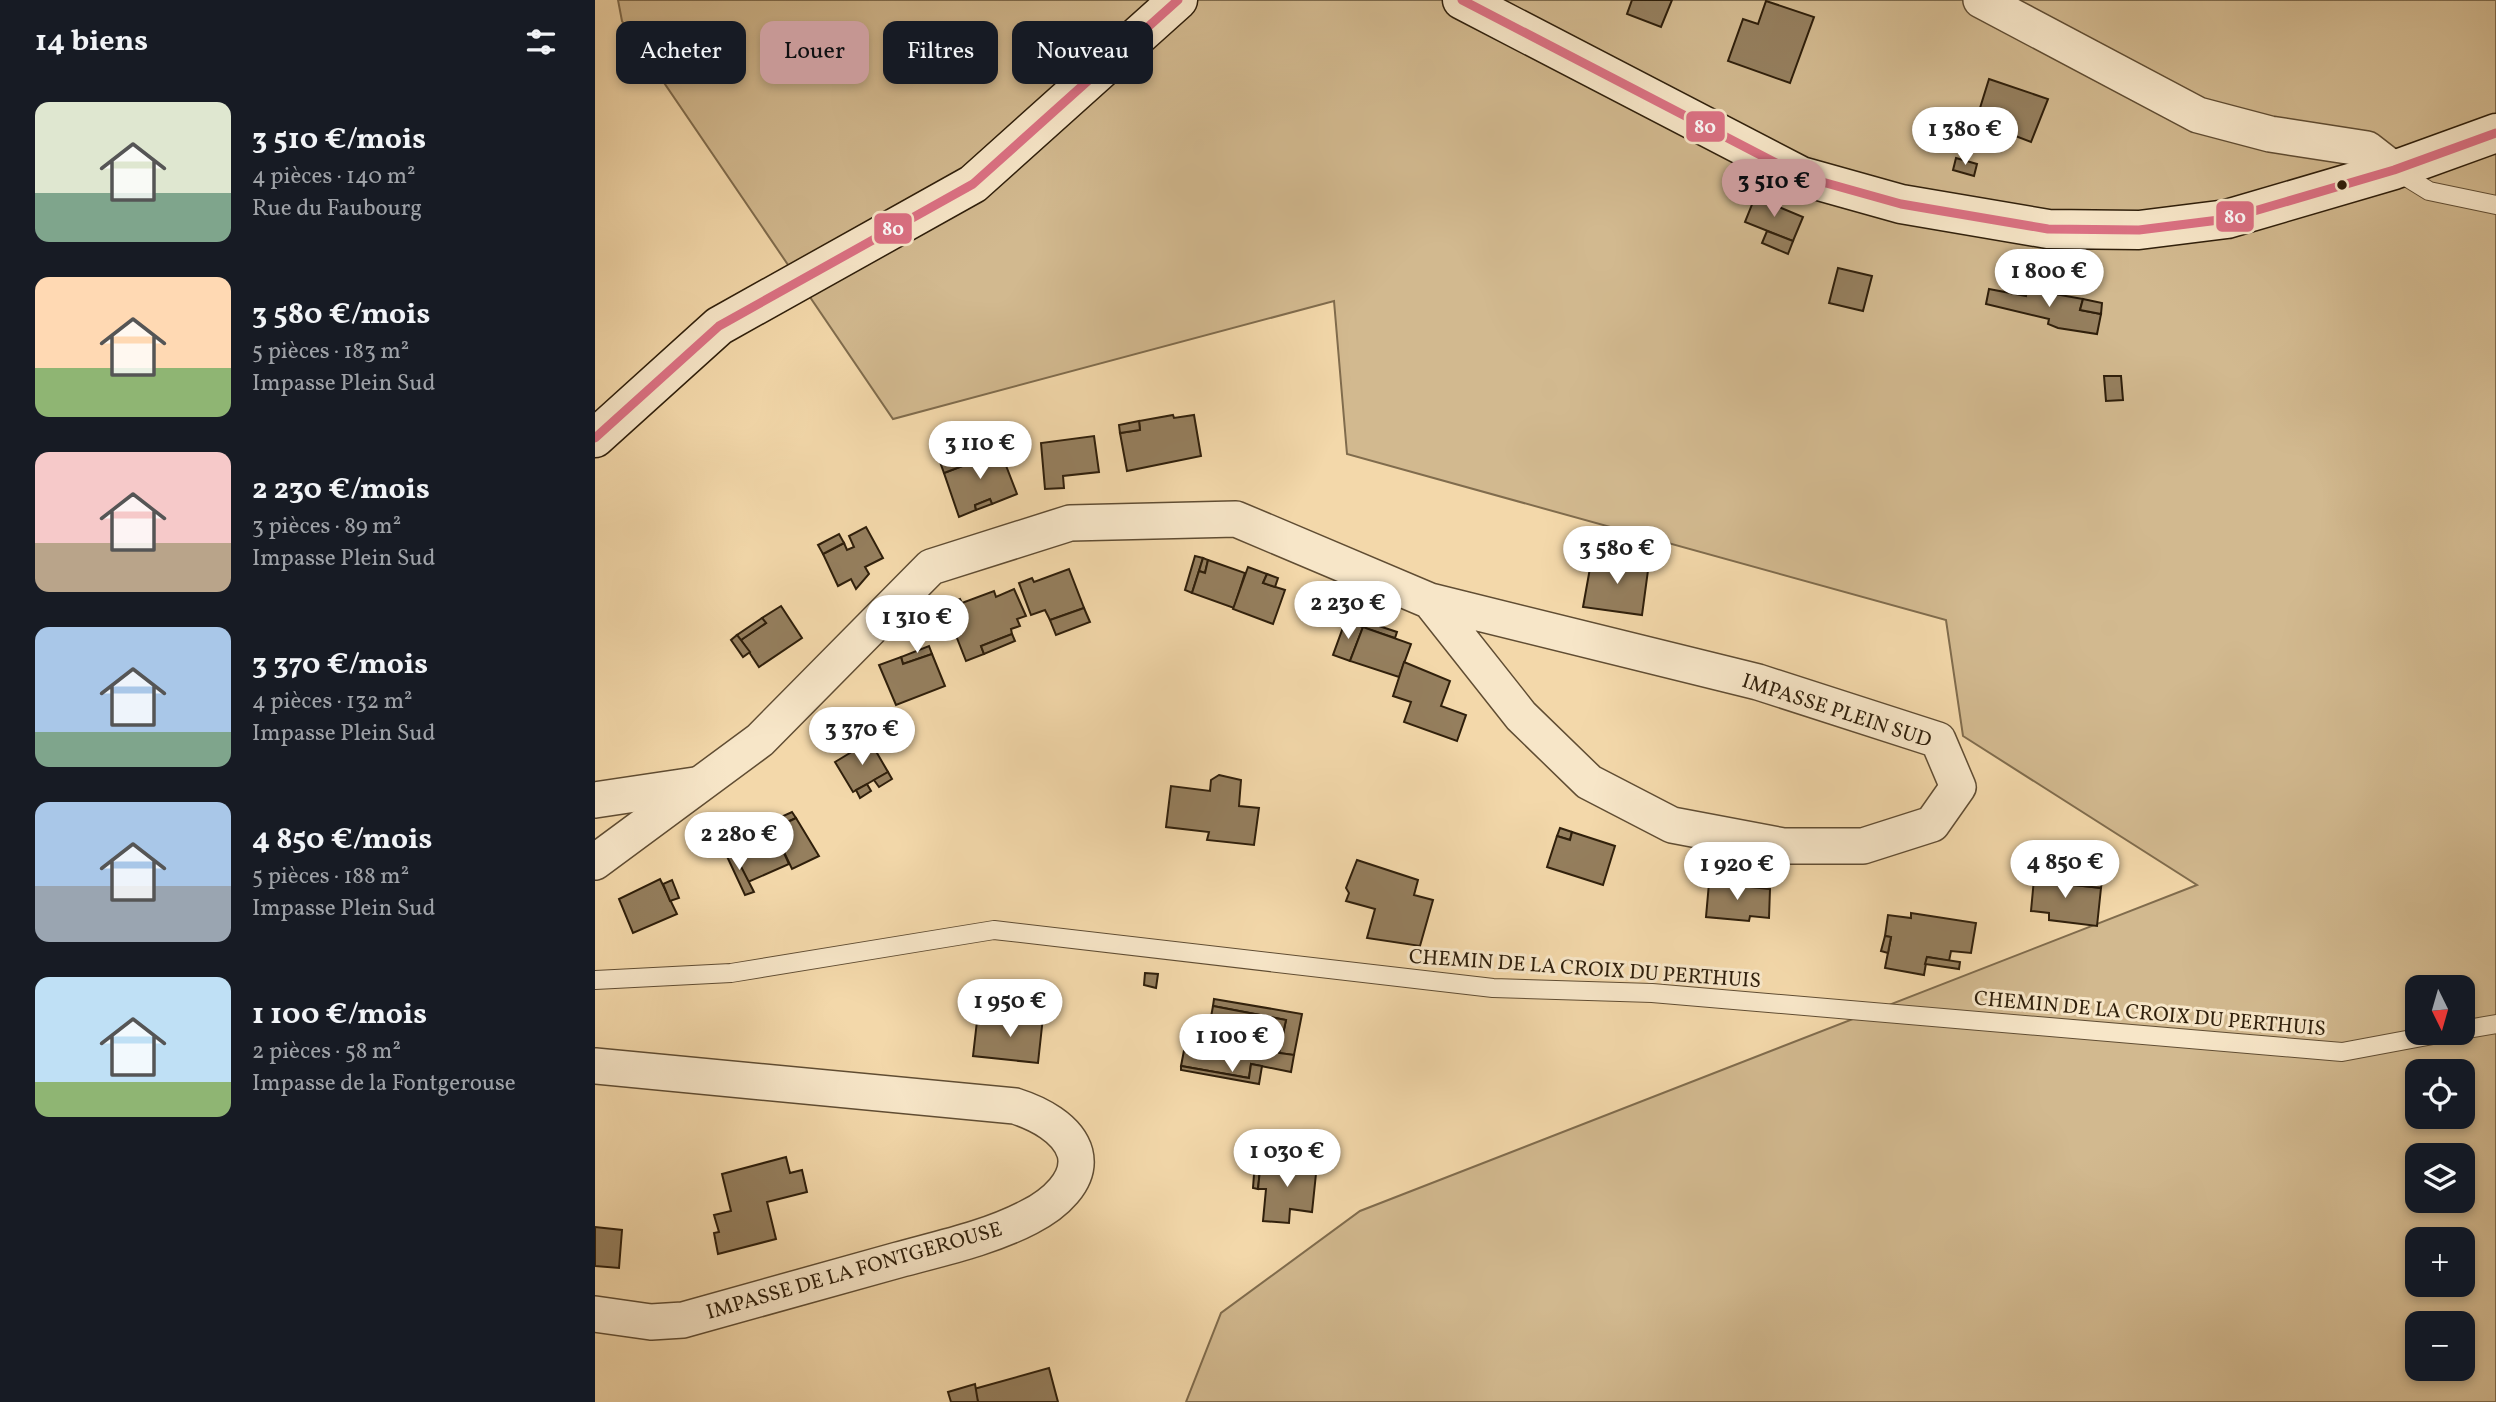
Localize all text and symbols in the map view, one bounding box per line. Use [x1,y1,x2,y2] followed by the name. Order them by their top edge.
[35,21,148,63] text: 14 biens
[616,21,746,84] chip: Acheter
[760,21,869,84] chip: Louer
[883,21,998,84] chip: Filtres
[1012,21,1153,84] chip: Nouveau
[522,23,560,61] icon: filters
[1900,108,2030,167] pin: 1 380 €
[1685,110,1726,143] line badge: 80
[1928,114,2002,146] text: 1 380 €
[1694,115,1716,141] text: 80
[252,119,426,161] text: 3 510 €/mois
[91,130,175,214] icon: home
[1709,160,1839,219] pin: 3 510 €
[252,161,416,193] text: 4 pièces · 140 m²
[1738,166,1810,198] text: 3 510 €
[2335,178,2349,192] unlabelled marker
[252,193,422,225] text: Rue du Faubourg
[2215,200,2255,233] line badge: 80
[2224,205,2246,231] text: 80
[873,212,913,245] line badge: 80
[882,217,904,243] text: 80
[1984,250,2114,309] pin: 1 800 €
[2011,256,2087,288] text: 1 800 €
[252,294,430,336] text: 3 580 €/mois
[91,305,175,389] icon: home
[252,336,409,368] text: 5 pièces · 183 m²
[252,368,435,400] text: Impasse Plein Sud
[915,421,1045,481] pin: 3 110 €
[945,428,1015,460] text: 3 110 €
[252,469,430,511] text: 2 230 €/mois
[91,480,175,564] icon: home
[252,511,401,543] text: 3 pièces · 89 m²
[1552,526,1682,586] pin: 3 580 €
[1579,533,1655,565] text: 3 580 €
[252,543,435,575] text: Impasse Plein Sud
[1283,582,1413,641] pin: 2 230 €
[1310,588,1386,620] text: 2 230 €
[852,596,982,655] pin: 1 310 €
[882,602,952,634] text: 1 310 €
[252,644,428,686] text: 3 370 €/mois
[91,655,175,739] icon: home
[1738,667,1935,756] street label: IMPASSE PLEIN SUD
[252,686,413,718] text: 4 pièces · 132 m²
[797,708,927,767] pin: 3 370 €
[825,714,899,746] text: 3 370 €
[252,718,435,750] text: Impasse Plein Sud
[674,812,804,872] pin: 2 280 €
[252,819,432,861] text: 4 850 €/mois
[701,819,777,851] text: 2 280 €
[91,830,175,914] icon: home
[2000,841,2130,900] pin: 4 850 €
[1672,842,1802,902] pin: 1 920 €
[2026,847,2104,879] text: 4 850 €
[1700,849,1774,881] text: 1 920 €
[252,861,409,893] text: 5 pièces · 188 m²
[252,893,435,925] text: Impasse Plein Sud
[1408,943,1762,996] street label: CHEMIN DE LA CROIX DU PERTHUIS
[2405,975,2475,1045] north arrow
[2405,975,2475,1381] map controls
[945,979,1075,1039] pin: 1 950 €
[1973,985,2327,1044] street label: CHEMIN DE LA CROIX DU PERTHUIS
[974,986,1047,1018] text: 1 950 €
[252,994,427,1036] text: 1 100 €/mois
[91,1005,175,1089] icon: home
[1167,1014,1297,1074] pin: 1 100 €
[1195,1021,1269,1053] text: 1 100 €
[252,1036,401,1068] text: 2 pièces · 58 m²
[2405,1059,2475,1129] button: locate
[252,1068,516,1100] text: Impasse de la Fontgerouse
[1222,1130,1352,1189] pin: 1 030 €
[1250,1136,1324,1168] text: 1 030 €
[2405,1143,2475,1213] button: layers
[703,1215,1006,1328] street label: IMPASSE DE LA FONTGEROUSE
[2405,1227,2475,1297] button: +
[2405,1311,2475,1381] button: −

